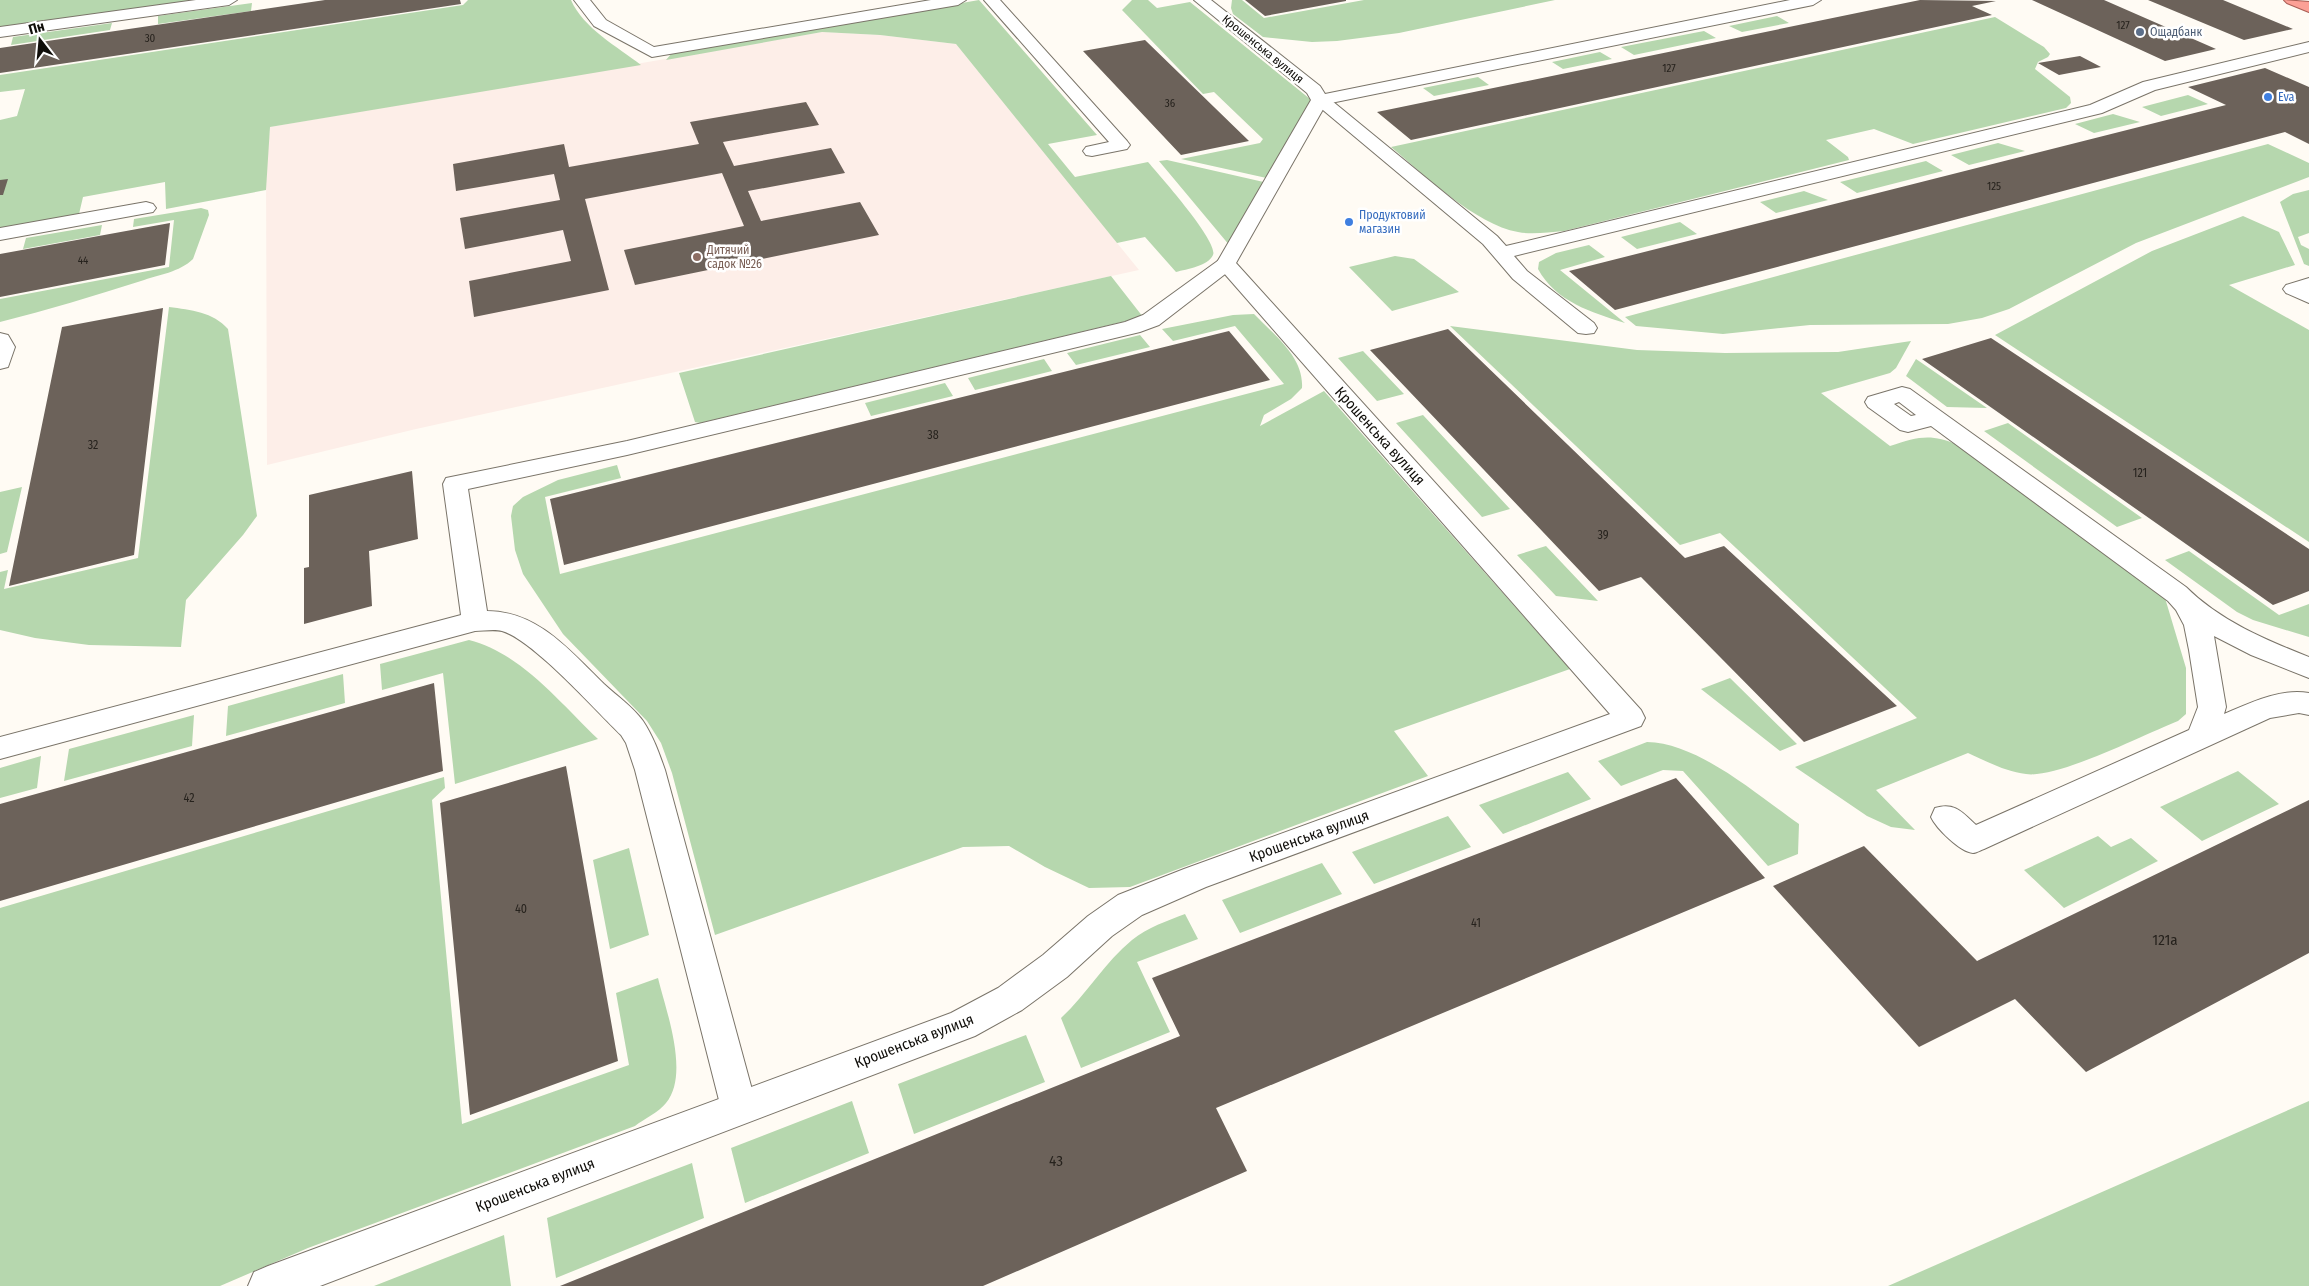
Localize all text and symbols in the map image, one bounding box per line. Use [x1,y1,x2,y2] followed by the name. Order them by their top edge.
[1219,12,1307,86] street label: Крошенська вулиця
[15,15,65,65] north arrow
[27,18,47,38] text: Пн
[2116,19,2130,32] house number: 127
[2150,25,2203,39] place label: Ощадбанк
[2134,26,2146,38] marker: Ощадбанк
[145,32,156,45] house number: 30
[1662,62,1676,75] house number: 127
[2278,90,2295,104] place label: Eva
[2262,91,2274,103] marker: Eva
[1165,97,1176,110] house number: 36
[1987,180,2001,193] house number: 125
[1359,208,1426,236] place label: Продуктовий магазин
[1343,216,1355,228] marker: Продуктовий магазин
[706,243,762,271] place label: Дитячий садок №26
[691,251,703,263] marker: Дитячий садок №26
[78,254,89,267] house number: 44
[1331,383,1429,489] street label: Крошенська вулиця
[927,428,939,442] house number: 38
[88,438,98,452] house number: 32
[2133,466,2147,480] house number: 121
[1597,528,1609,542] house number: 39
[184,791,194,805] house number: 42
[1247,806,1371,866] street label: Крошенська вулиця
[515,902,527,916] house number: 40
[1471,916,1481,930] house number: 41
[2152,931,2178,949] house number: 121а
[852,1010,976,1072] street label: Крошенська вулиця
[1049,1152,1063,1170] house number: 43
[473,1154,597,1216] street label: Крошенська вулиця

